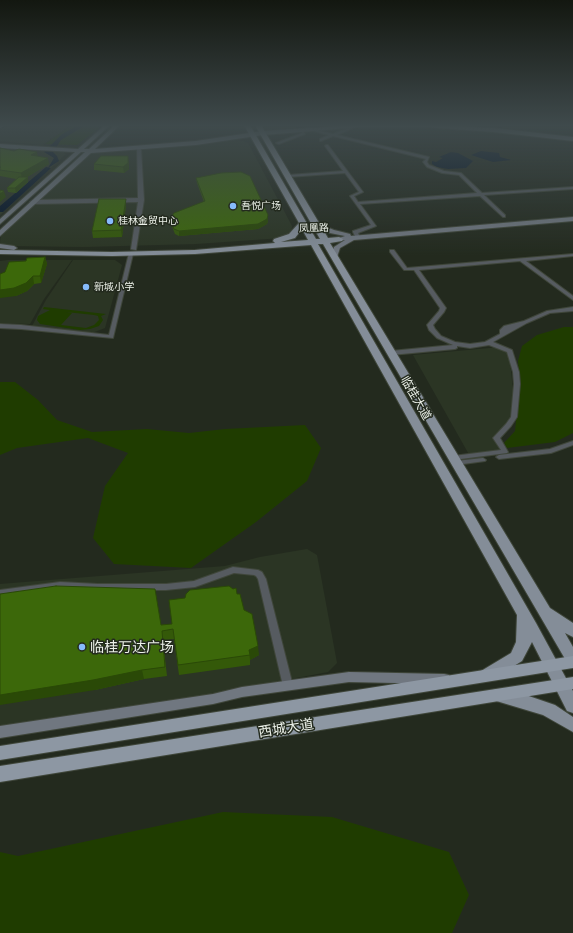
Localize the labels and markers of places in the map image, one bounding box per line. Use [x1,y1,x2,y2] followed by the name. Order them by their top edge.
[241,200,281,212] place label: 吾悦广场
[228,201,238,211] marker: 吾悦广场
[118,215,178,227] place label: 桂林金贸中心
[105,216,115,226] marker: 桂林金贸中心
[94,281,134,293] place label: 新城小学
[81,282,91,292] marker: 新城小学
[90,639,174,655] place label: 临桂万达广场
[77,642,87,652] marker: 临桂万达广场

